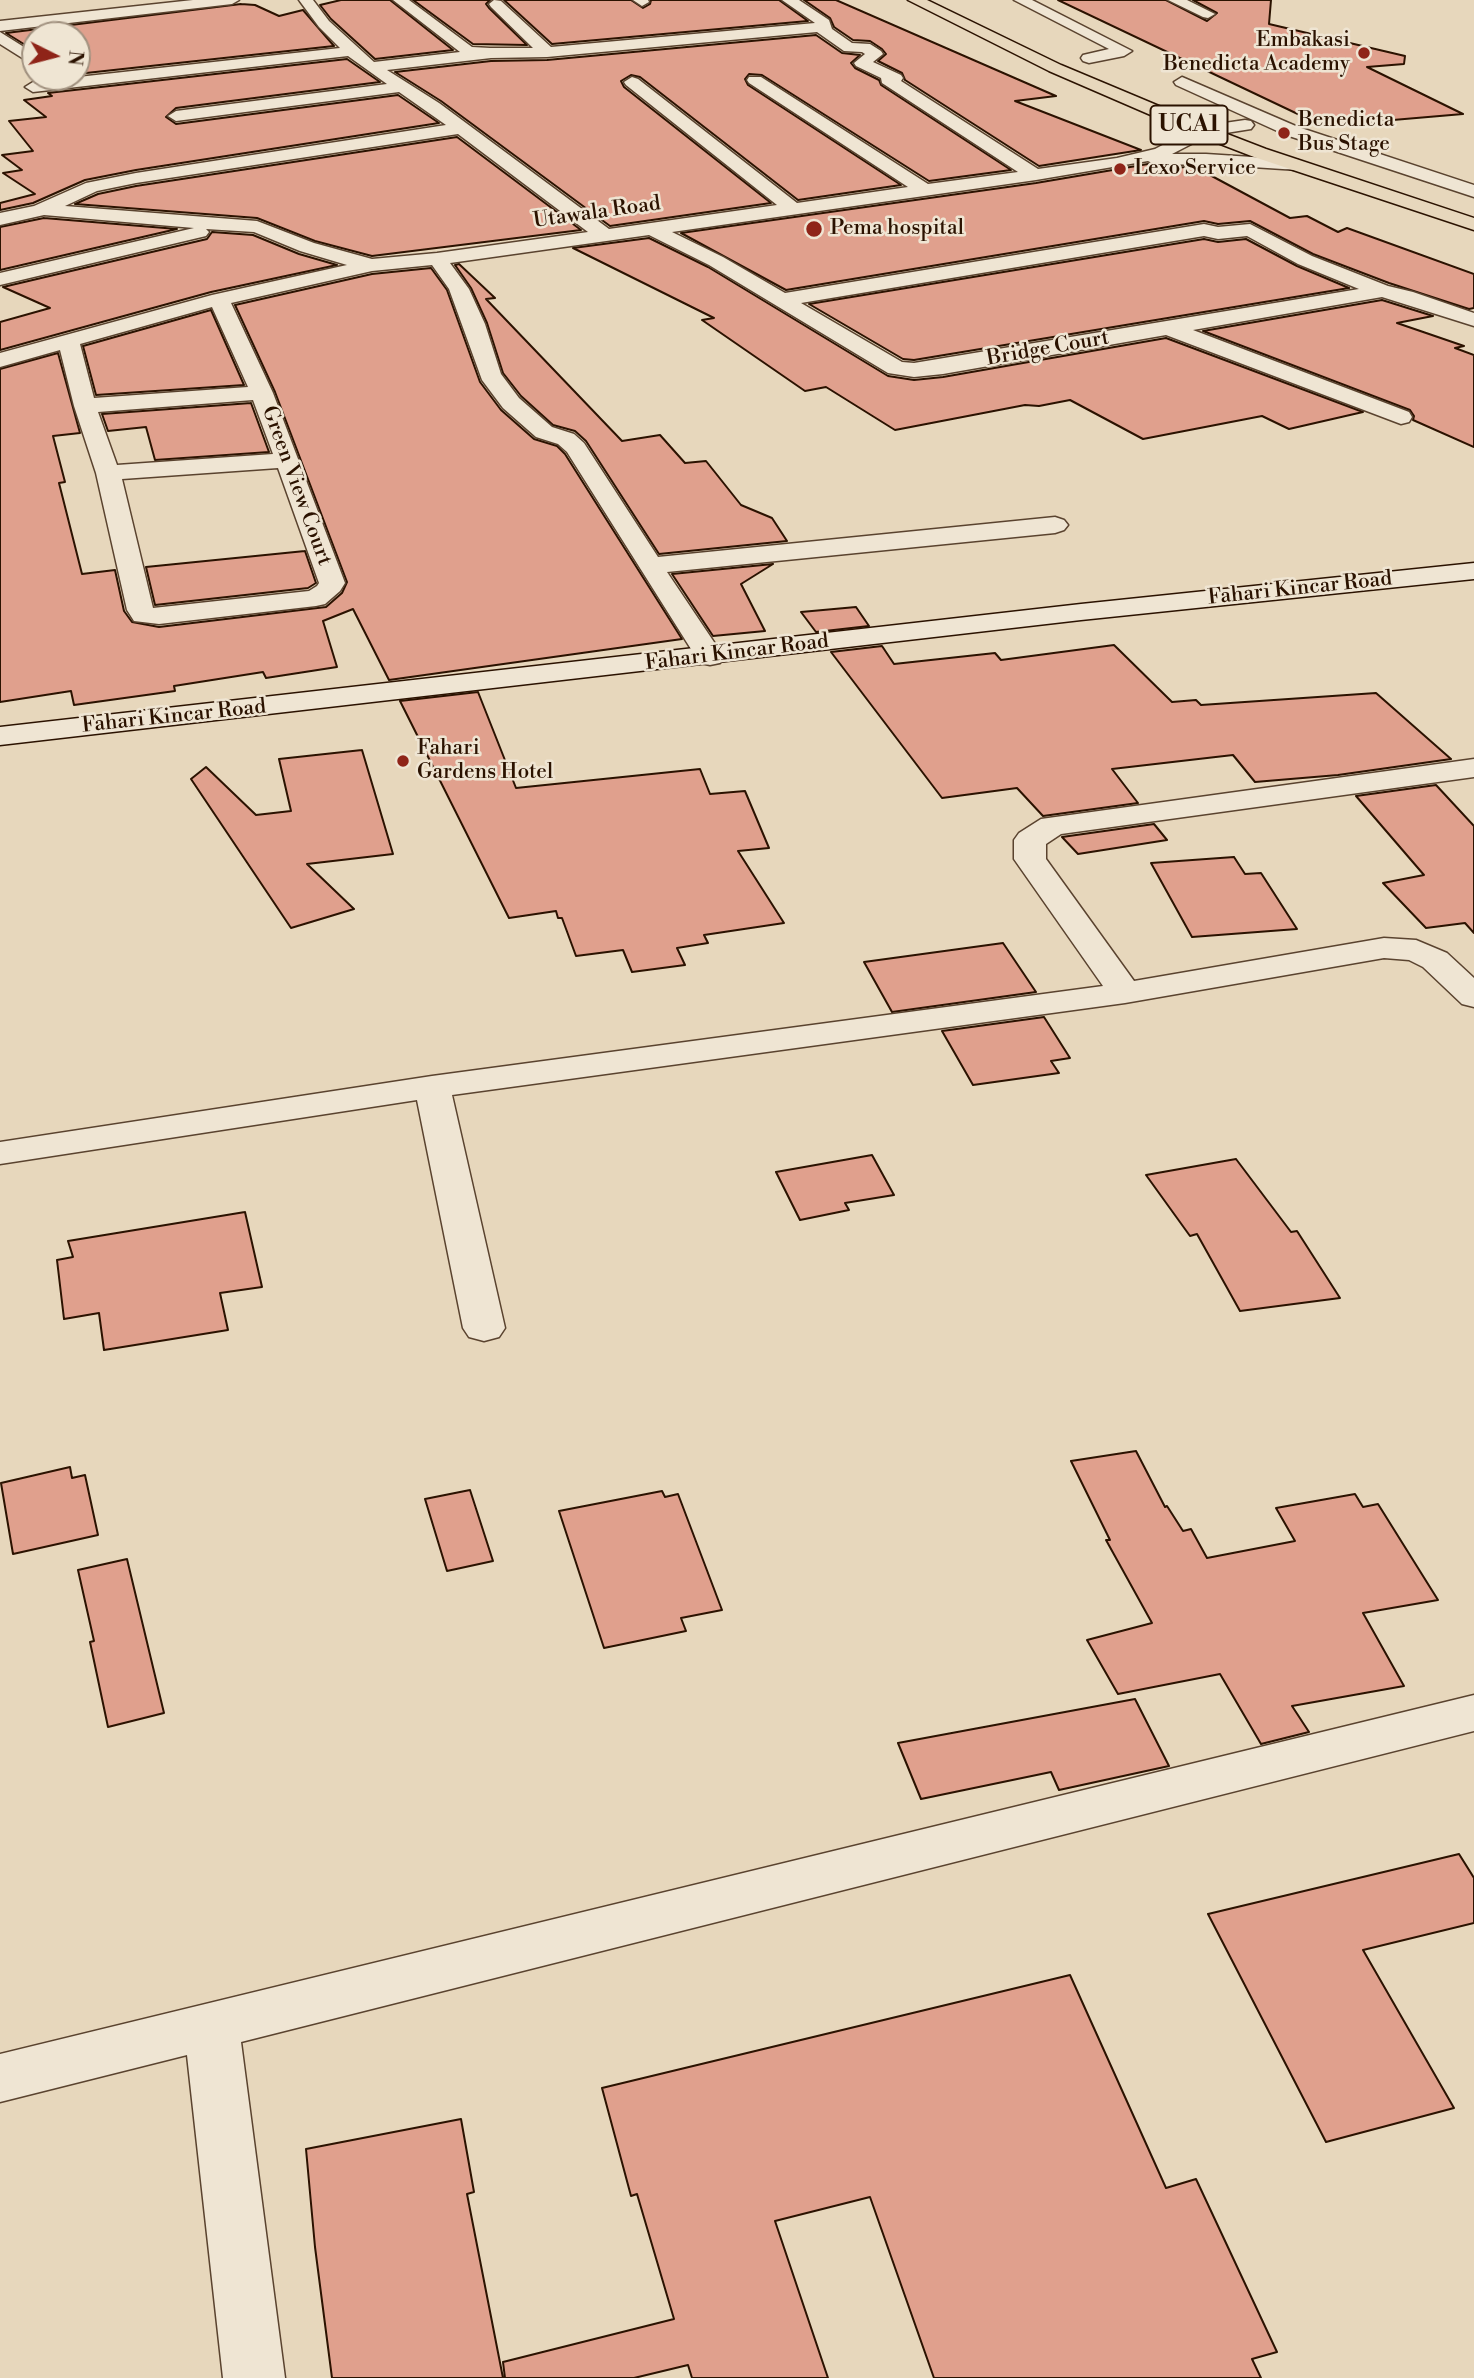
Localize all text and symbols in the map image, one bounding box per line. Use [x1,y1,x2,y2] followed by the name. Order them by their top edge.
[21,21,91,91] north arrow
[1163,28,1350,78] place label: Embakasi Benedicta Academy
[1356,45,1372,61] marker: Embakasi Benedicta Academy
[62,49,88,67] text: N
[1150,106,1228,144] road number: UCA1
[1298,108,1394,158] place label: Benedicta Bus Stage
[1276,125,1292,141] marker: Benedicta Bus Stage
[1134,156,1256,182] place label: Lexo Service
[1112,161,1128,177] marker: Lexo Service
[532,192,662,234] street label: Utawala Road
[830,216,964,242] place label: Pema hospital
[804,219,824,239] marker: Pema hospital
[985,326,1111,372] street label: Bridge Court
[255,403,337,569] street label: Green View Court
[1207,567,1393,611] street label: Fahari Kincar Road
[644,629,830,677] street label: Fahari Kincar Road
[81,695,267,739] street label: Fahari Kincar Road
[417,736,553,786] place label: Fahari Gardens Hotel
[395,753,411,769] marker: Fahari Gardens Hotel

